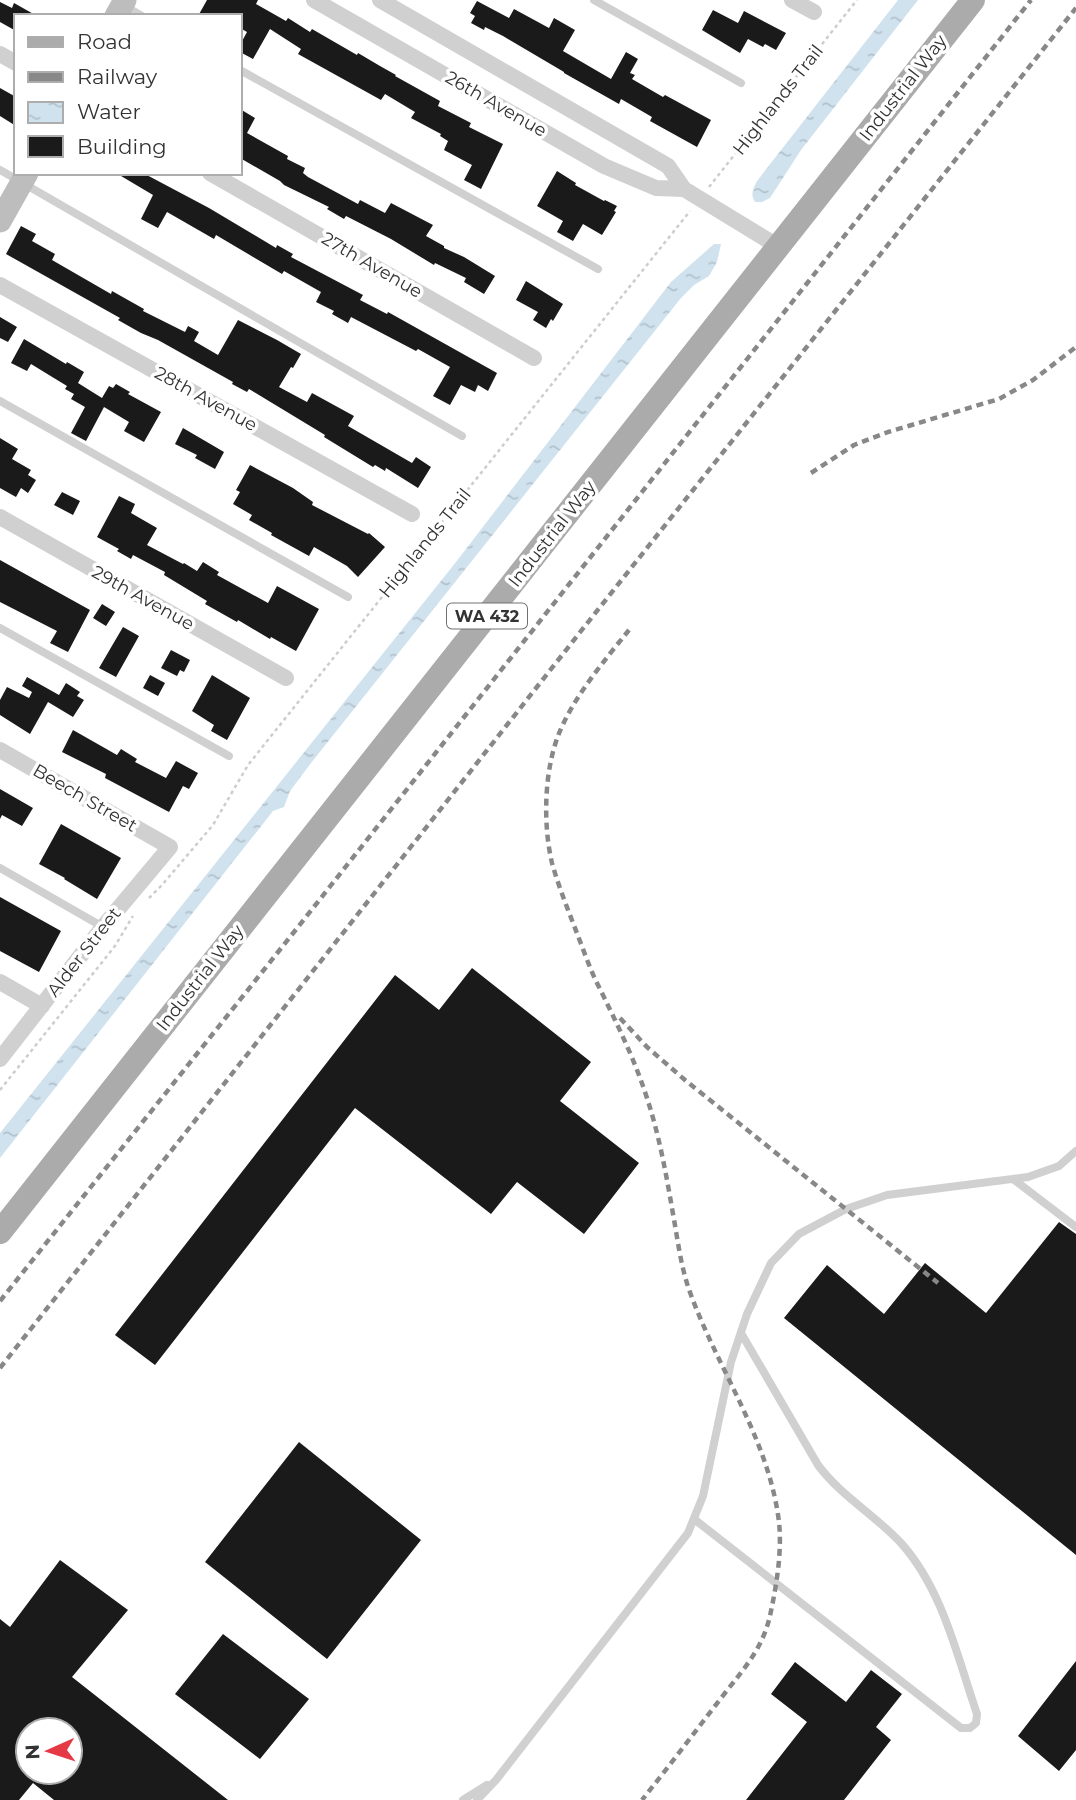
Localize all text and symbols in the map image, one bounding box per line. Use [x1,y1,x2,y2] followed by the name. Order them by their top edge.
[14,14,242,175] legend
[77,29,132,54] text: Road
[855,30,952,146] street label: Industrial Way
[728,40,828,160] street label: Highlands Trail
[77,64,158,89] text: Railway
[441,66,551,142] street label: 26th Avenue
[77,99,141,124] text: Water
[77,134,167,159] text: Building
[318,227,426,303] street label: 27th Avenue
[151,362,261,436] street label: 28th Avenue
[504,476,601,592] street label: Industrial Way
[374,484,476,602] street label: Highlands Trail
[88,561,198,635] street label: 29th Avenue
[447,604,527,628] road number: WA 432
[29,759,141,837] street label: Beech Street
[42,903,126,1001] street label: Alder Street
[152,920,249,1036] street label: Industrial Way
[14,1716,84,1786] north arrow
[21,1744,44,1760] text: N

